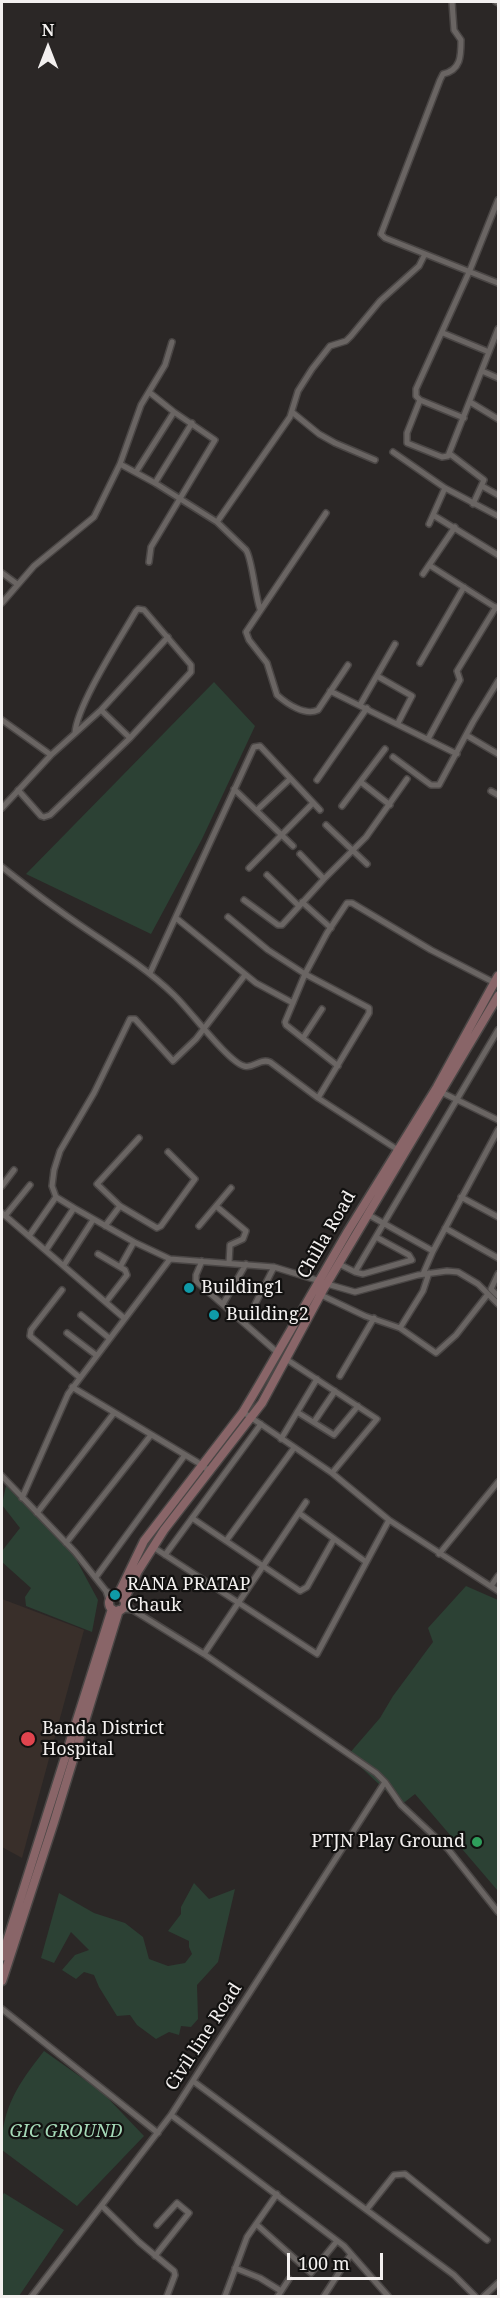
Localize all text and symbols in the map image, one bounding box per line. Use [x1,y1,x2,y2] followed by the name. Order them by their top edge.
[18,18,78,78] north arrow
[42,19,54,41] text: N
[293,1187,361,1283] street label: Chilla Road
[201,1277,284,1299] place label: Building1
[182,1281,196,1295] marker: Building1
[226,1304,309,1326] place label: Building2
[207,1308,221,1322] marker: Building2
[127,1574,250,1616] place label: RANA PRATAP Chauk
[108,1588,122,1602] marker: RANA PRATAP Chauk
[42,1718,164,1760] place label: Banda District Hospital
[19,1730,37,1748] marker: Banda District Hospital
[311,1831,465,1853] place label: PTJN Play Ground
[470,1835,484,1849] marker: PTJN Play Ground
[161,1979,247,2095] street label: Civil line Road
[9,2121,123,2143] park label: GIC GROUND
[290,2241,386,2279] scale bar
[298,2251,350,2275] text: 100 m

